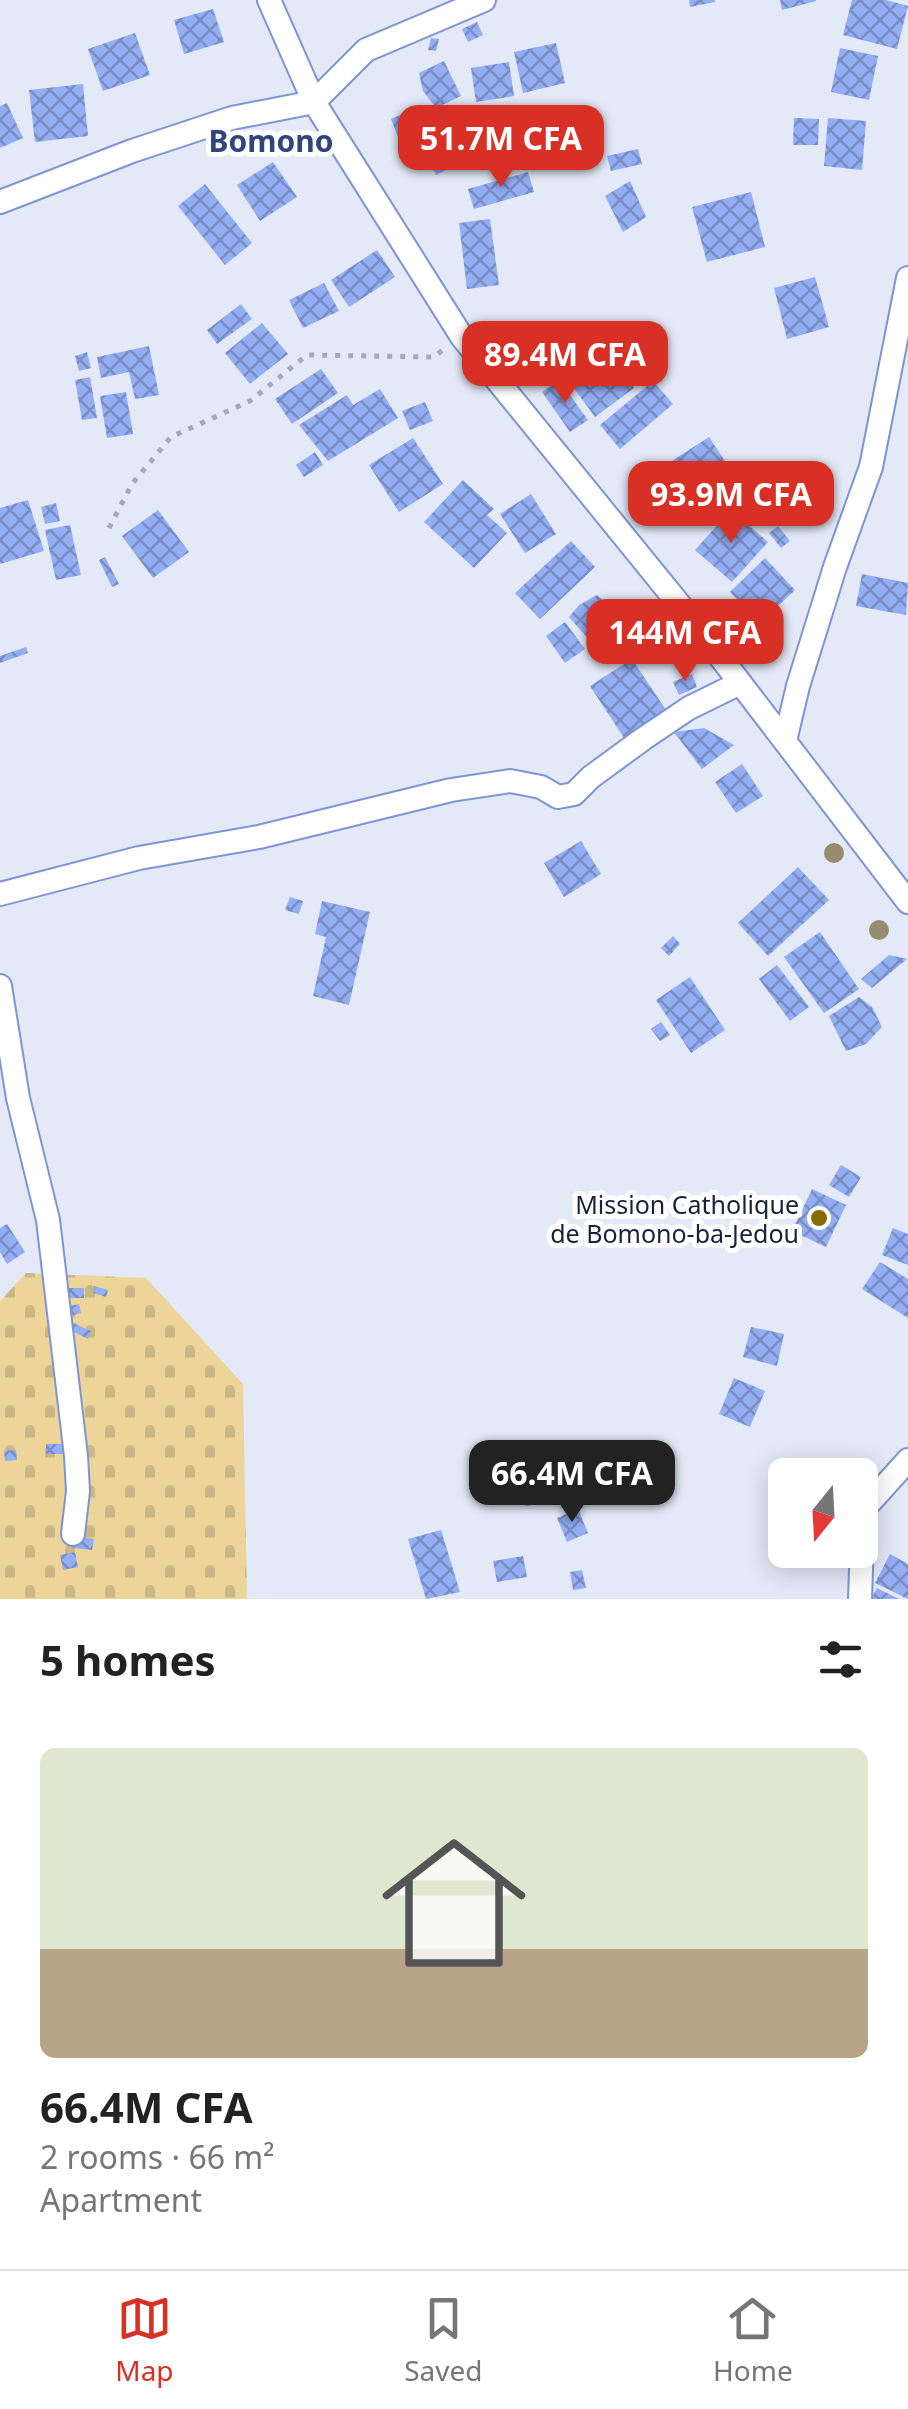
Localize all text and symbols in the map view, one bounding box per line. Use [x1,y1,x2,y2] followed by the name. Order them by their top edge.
[387,105,615,190] pin: 51.7M CFA
[420,116,582,159] text: 51.7M CFA
[209,120,333,161] district label: Bomono
[451,321,679,406] pin: 89.4M CFA
[484,332,646,375] text: 89.4M CFA
[617,461,845,546] pin: 93.9M CFA
[650,472,812,515] text: 93.9M CFA
[582,599,788,684] pin: 144M CFA
[608,610,762,653] text: 144M CFA
[550,1187,799,1250] place label: Mission Catholique de Bomono-ba-Jedou
[808,1207,830,1229] marker: Mission Catholique de Bomono-ba-Jedou
[458,1440,686,1525] pin: 66.4M CFA
[491,1451,653,1494] text: 66.4M CFA
[768,1458,878,1568] north arrow
[768,1458,878,1568] map controls
[40,1631,216,1688] text: 5 homes
[813,1632,868,1687] icon: filters
[364,1813,544,1993] icon: home
[40,2078,253,2135] text: 66.4M CFA
[40,2135,274,2178] text: 2 rooms · 66 m²
[40,2178,202,2221] text: Apartment
[115,2291,174,2389] tab: Map
[404,2291,482,2389] tab: Saved
[713,2291,793,2389] tab: Home

